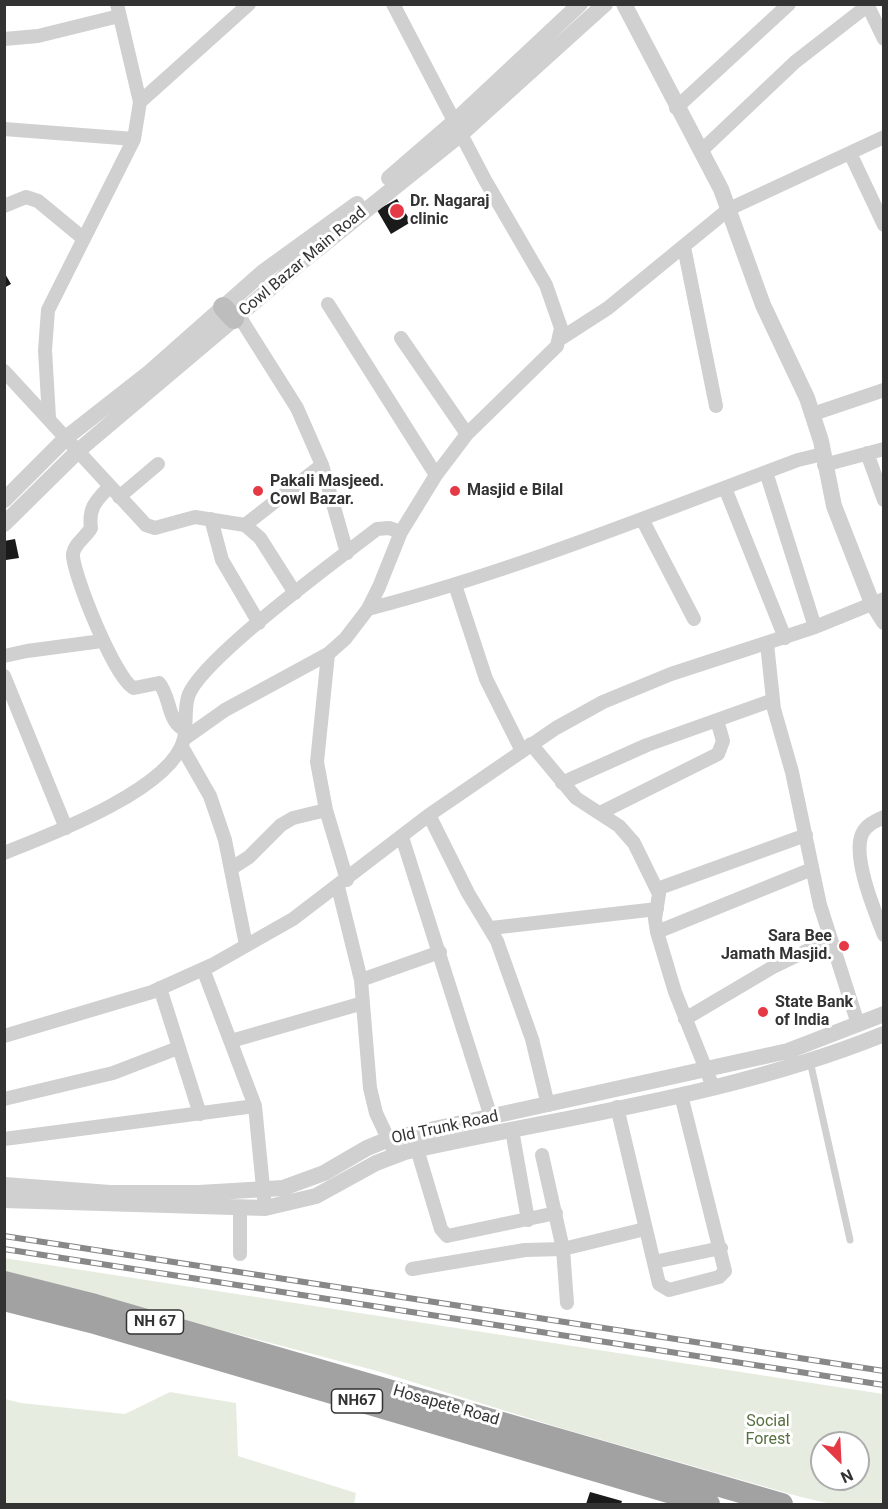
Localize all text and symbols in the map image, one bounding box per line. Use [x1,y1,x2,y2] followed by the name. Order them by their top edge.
[410,192,490,230] place label: Dr. Nagaraj clinic
[388,202,406,220] marker: Dr. Nagaraj clinic
[235,203,371,321] street label: Cowl Bazar Main Road
[270,472,384,510] place label: Pakali Masjeed. Cowl Bazar.
[467,481,563,501] place label: Masjid e Bilal
[251,484,265,498] marker: Pakali Masjeed. Cowl Bazar.
[448,484,462,498] marker: Masjid e Bilal
[721,927,832,965] place label: Sara Bee Jamath Masjid.
[837,939,851,953] marker: Sara Bee Jamath Masjid.
[775,993,853,1031] place label: State Bank of India
[756,1005,770,1019] marker: State Bank of India
[390,1107,500,1149] street label: Old Trunk Road
[126,1310,184,1334] road number: NH 67
[391,1382,501,1430] street label: Hosapete Road
[332,1389,382,1413] road number: NH67
[745,1412,791,1450] park label: Social Forest
[810,1431,870,1491] north arrow
[838,1465,856,1487] text: N

